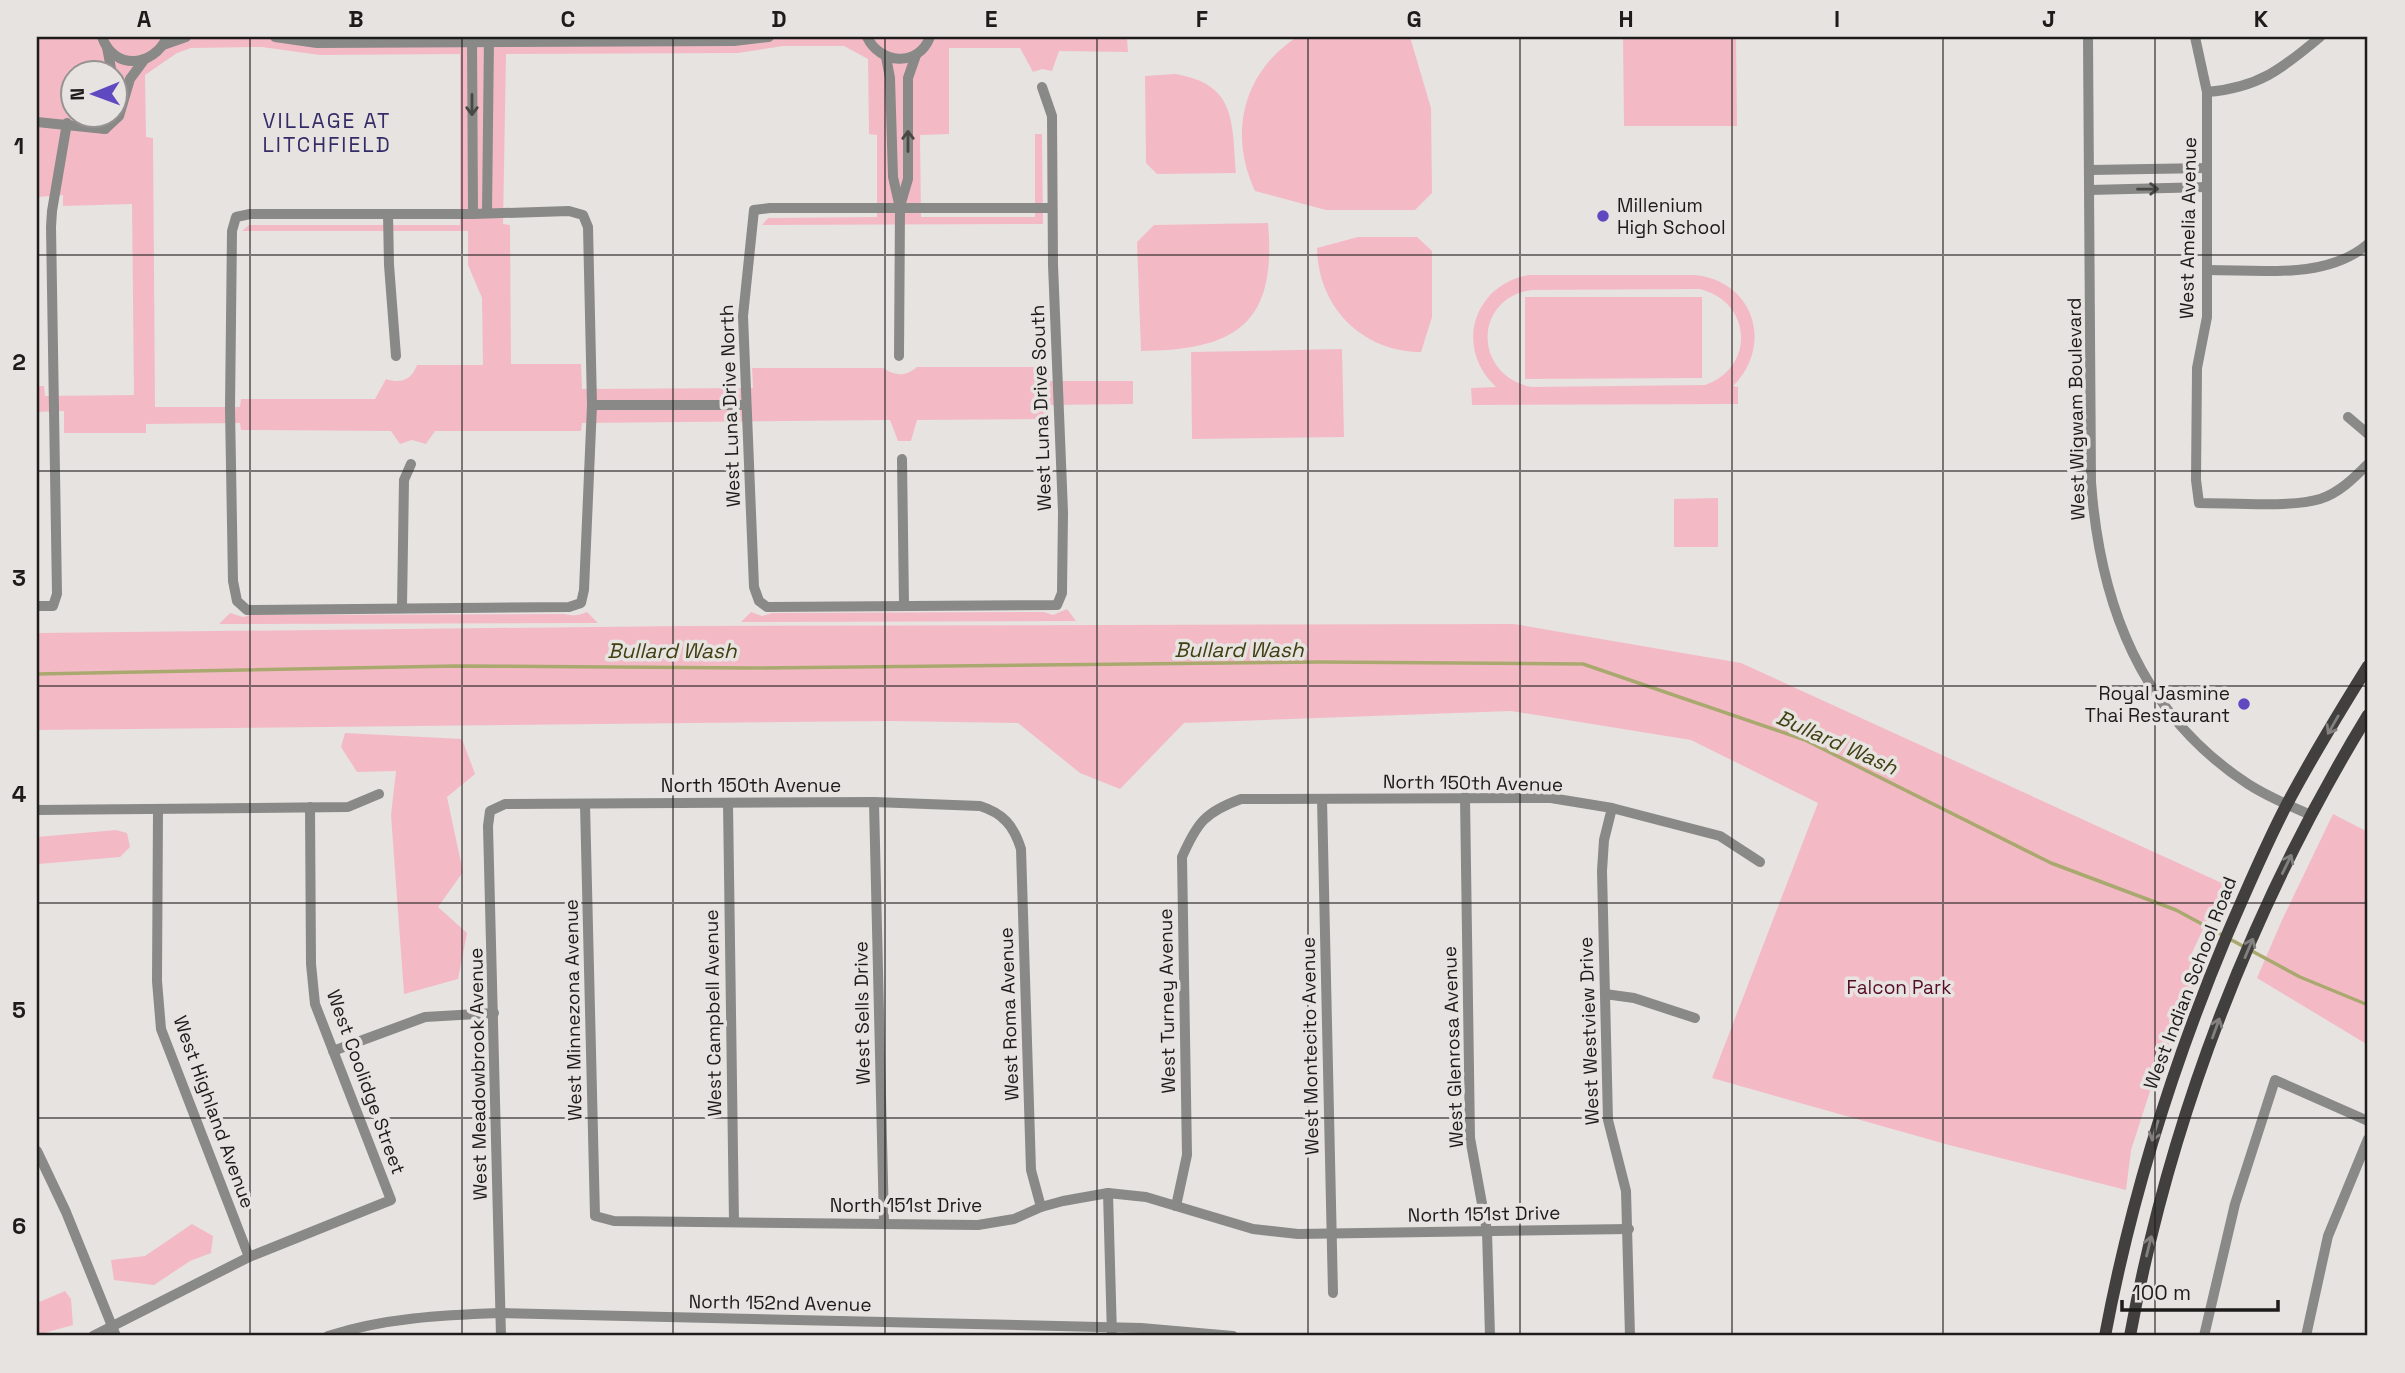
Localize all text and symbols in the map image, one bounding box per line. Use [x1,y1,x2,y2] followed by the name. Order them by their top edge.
[137,4,152,34] text: A
[348,4,364,34] text: B
[561,4,575,34] text: C
[771,4,787,34] text: D
[985,4,997,34] text: E
[1196,4,1208,34] text: F
[1406,4,1422,34] text: G
[1618,4,1634,34] text: H
[1834,4,1840,34] text: I
[2042,4,2056,34] text: J
[2254,4,2269,34] text: K
[60,60,130,130] north arrow
[65,88,90,101] text: N
[465,93,479,116] one-way arrow
[262,107,392,158] district label: VILLAGE AT LITCHFIELD
[901,130,915,153] one-way arrow
[14,131,24,161] text: 1
[2174,137,2202,319] street label: West Amelia Avenue
[2137,182,2160,195] one-way arrow
[1617,193,1726,240] place label: Millenium High School
[1595,208,1611,224] marker: Millenium High School
[2062,297,2090,521] street label: West Wigwam Boulevard
[714,304,746,508] street label: West Luna Drive North
[1025,305,1057,511] street label: West Luna Drive South
[12,347,26,377] text: 2
[12,563,26,593] text: 3
[1174,636,1305,663] water label: Bullard Wash
[607,637,738,664] water label: Bullard Wash
[2085,681,2230,728] place label: Royal Jasmine Thai Restaurant
[2236,696,2252,712] marker: Royal Jasmine Thai Restaurant
[1772,703,1903,781] water label: Bullard Wash
[2326,714,2340,734] one-way arrow
[1383,769,1563,797] street label: North 150th Avenue
[661,773,841,798] street label: North 150th Avenue
[12,779,27,809] text: 4
[2281,854,2295,875] one-way arrow
[2138,873,2242,1093] street label: West Indian School Road
[559,899,587,1121] street label: West Minnezona Avenue
[1153,908,1181,1094] street label: West Turney Avenue
[699,909,727,1117] street label: West Campbell Avenue
[993,927,1025,1101] street label: West Roma Avenue
[1573,936,1605,1126] street label: West Westview Drive
[1296,937,1324,1155] street label: West Montecito Avenue
[2243,937,2256,959] one-way arrow
[848,941,876,1085] street label: West Sells Drive
[1437,945,1469,1149] street label: West Glenrosa Avenue
[463,947,493,1201] street label: West Meadowbrook Avenue
[1847,975,1951,1000] park label: Falcon Park
[321,986,411,1178] street label: West Coolidge Street
[12,995,26,1025] text: 5
[168,1012,260,1212] street label: West Highland Avenue
[2210,1018,2223,1039] one-way arrow
[2148,1120,2160,1142] one-way arrow
[830,1193,982,1218] street label: North 151st Drive
[1407,1200,1561,1228] street label: North 151st Drive
[12,1211,26,1241] text: 6
[2143,1235,2156,1257] one-way arrow
[2122,1268,2277,1312] scale bar
[2132,1279,2191,1306] text: 100 m
[688,1289,872,1317] street label: North 152nd Avenue

